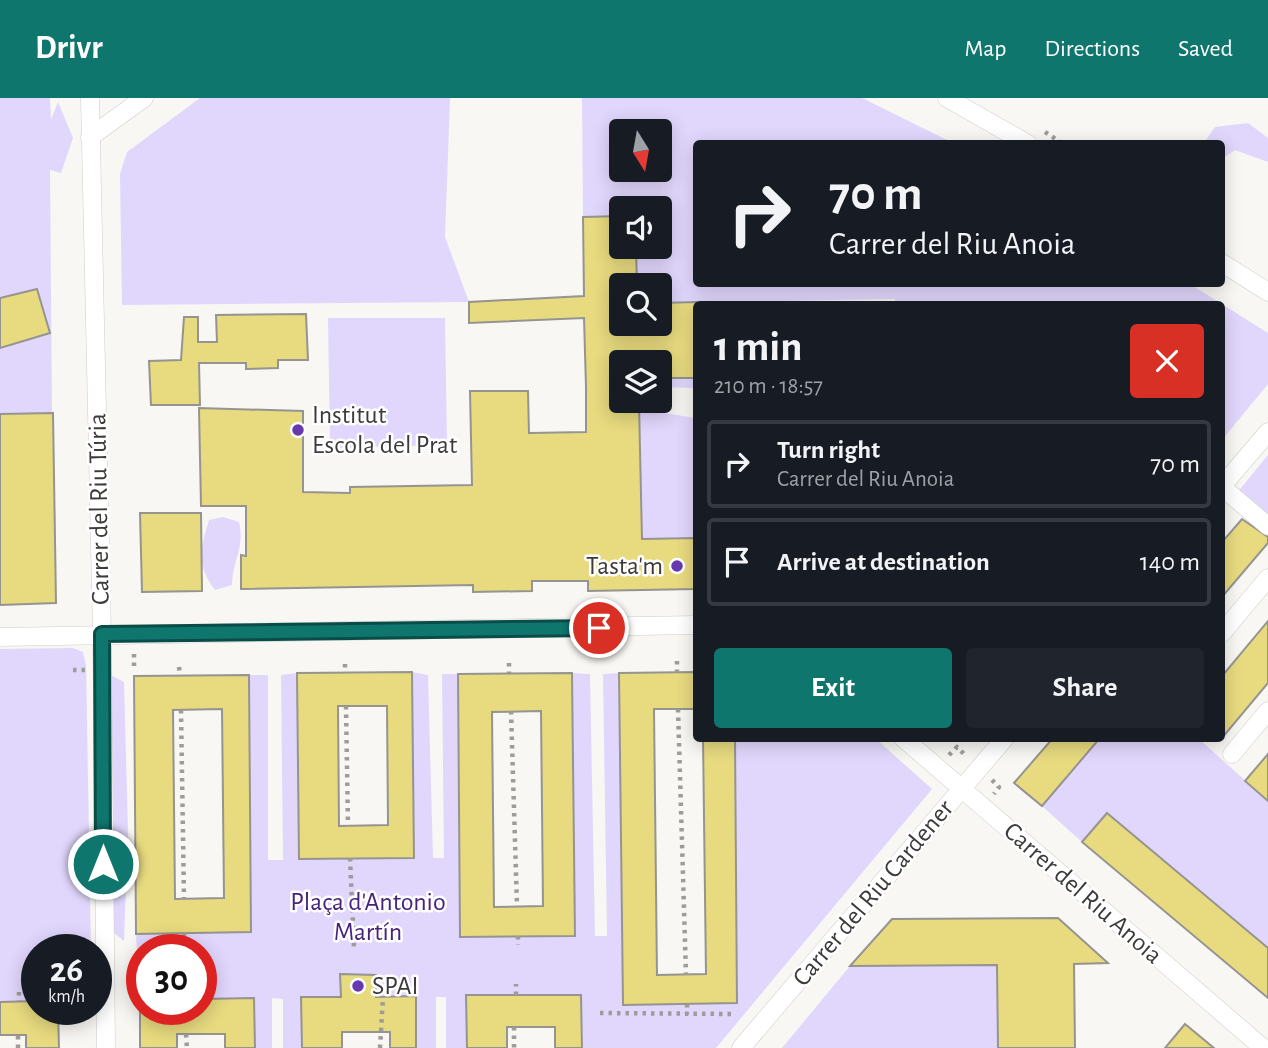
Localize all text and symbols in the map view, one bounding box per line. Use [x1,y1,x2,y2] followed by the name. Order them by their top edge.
[35,32,103,65] text: Drivr
[964,37,1006,61] text: Map
[1044,37,1140,61] text: Directions
[1178,37,1233,61] text: Saved
[609,119,672,182] north arrow
[609,119,672,413] map controls
[714,168,805,259] icon: right
[829,170,923,219] text: 70 m
[609,196,672,259] button: sound
[829,228,1076,260] text: Carrer del Riu Anoia
[609,273,672,336] button: search
[1130,324,1204,398] button: close
[714,326,803,368] text: 1 min
[609,350,672,413] button: layers
[714,375,823,398] text: 210 m · 18:57
[312,402,457,458] place label: Institut Escola del Prat
[84,413,114,605] street label: Carrer del Riu Túria
[290,422,306,438] marker: Institut Escola del Prat
[777,437,880,463] text: Turn right
[718,445,756,483] icon: right
[1150,451,1200,477] text: 70 m
[777,468,954,491] text: Carrer del Riu Anoia
[718,543,756,581] icon: arrive
[777,549,990,575] text: Arrive at destination
[1140,549,1200,575] text: 140 m
[586,553,663,579] place label: Tasta'm
[669,558,685,574] marker: Tasta'm
[569,598,629,658] pin
[580,609,618,647] icon: arrive
[714,648,952,728] button: Exit
[966,648,1204,728] button: Share
[788,795,959,991] street label: Carrer del Riu Cardener
[999,817,1167,969] street label: Carrer del Riu Anoia
[66,827,140,901] position arrow
[290,889,446,945] park label: Plaça d'Antonio Martín
[126,934,217,1025] speed limit sign: 30
[50,953,83,988] text: 26
[372,973,419,999] place label: SPAI
[350,978,366,994] marker: SPAI
[48,988,85,1006] text: km/h

